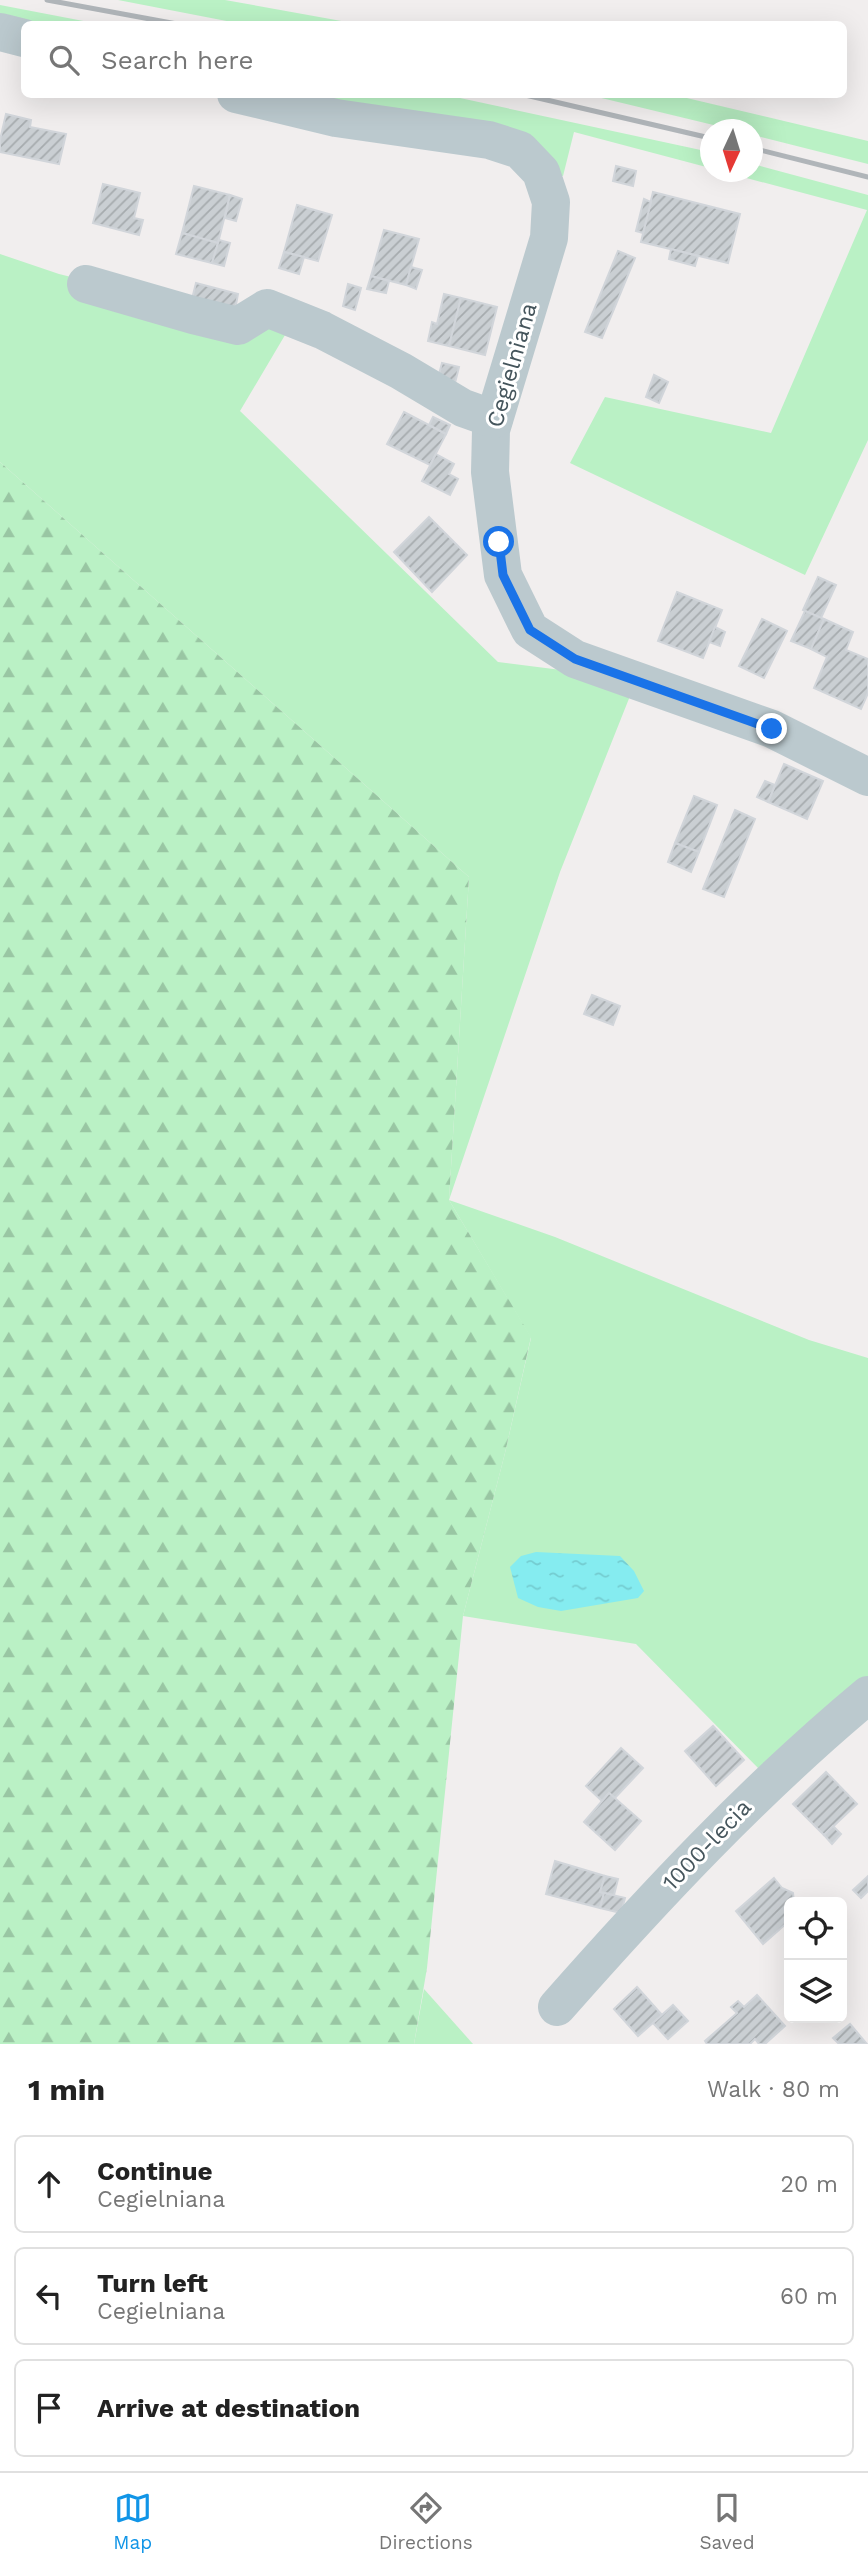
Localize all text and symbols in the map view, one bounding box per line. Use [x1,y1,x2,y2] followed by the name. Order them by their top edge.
[21,21,847,98] search box
[45,41,83,79] icon: search
[101,45,253,75] text: Search here
[700,119,763,182] north arrow
[481,300,543,430] street label: Cegielniana
[483,526,514,557] route start
[756,713,787,744] route end
[657,1794,757,1896] street label: 1000-lecia
[784,1897,847,2023] map controls
[784,1897,847,1960] button: locate
[784,1960,847,2023] button: layers
[28,2072,105,2107] text: 1 min
[707,2076,840,2103] text: Walk · 80 m
[97,2156,213,2186] text: Continue
[30,2165,68,2203] icon: ahead
[781,2171,838,2198] text: 20 m
[97,2186,225,2213] text: Cegielniana
[97,2268,208,2298] text: Turn left
[30,2277,68,2315] icon: left
[780,2283,838,2310] text: 60 m
[97,2298,225,2325] text: Cegielniana
[30,2389,68,2427] icon: arrive
[97,2393,360,2423] text: Arrive at destination
[113,2489,152,2554] tab: Map
[379,2489,473,2554] tab: Directions
[699,2489,755,2554] tab: Saved

